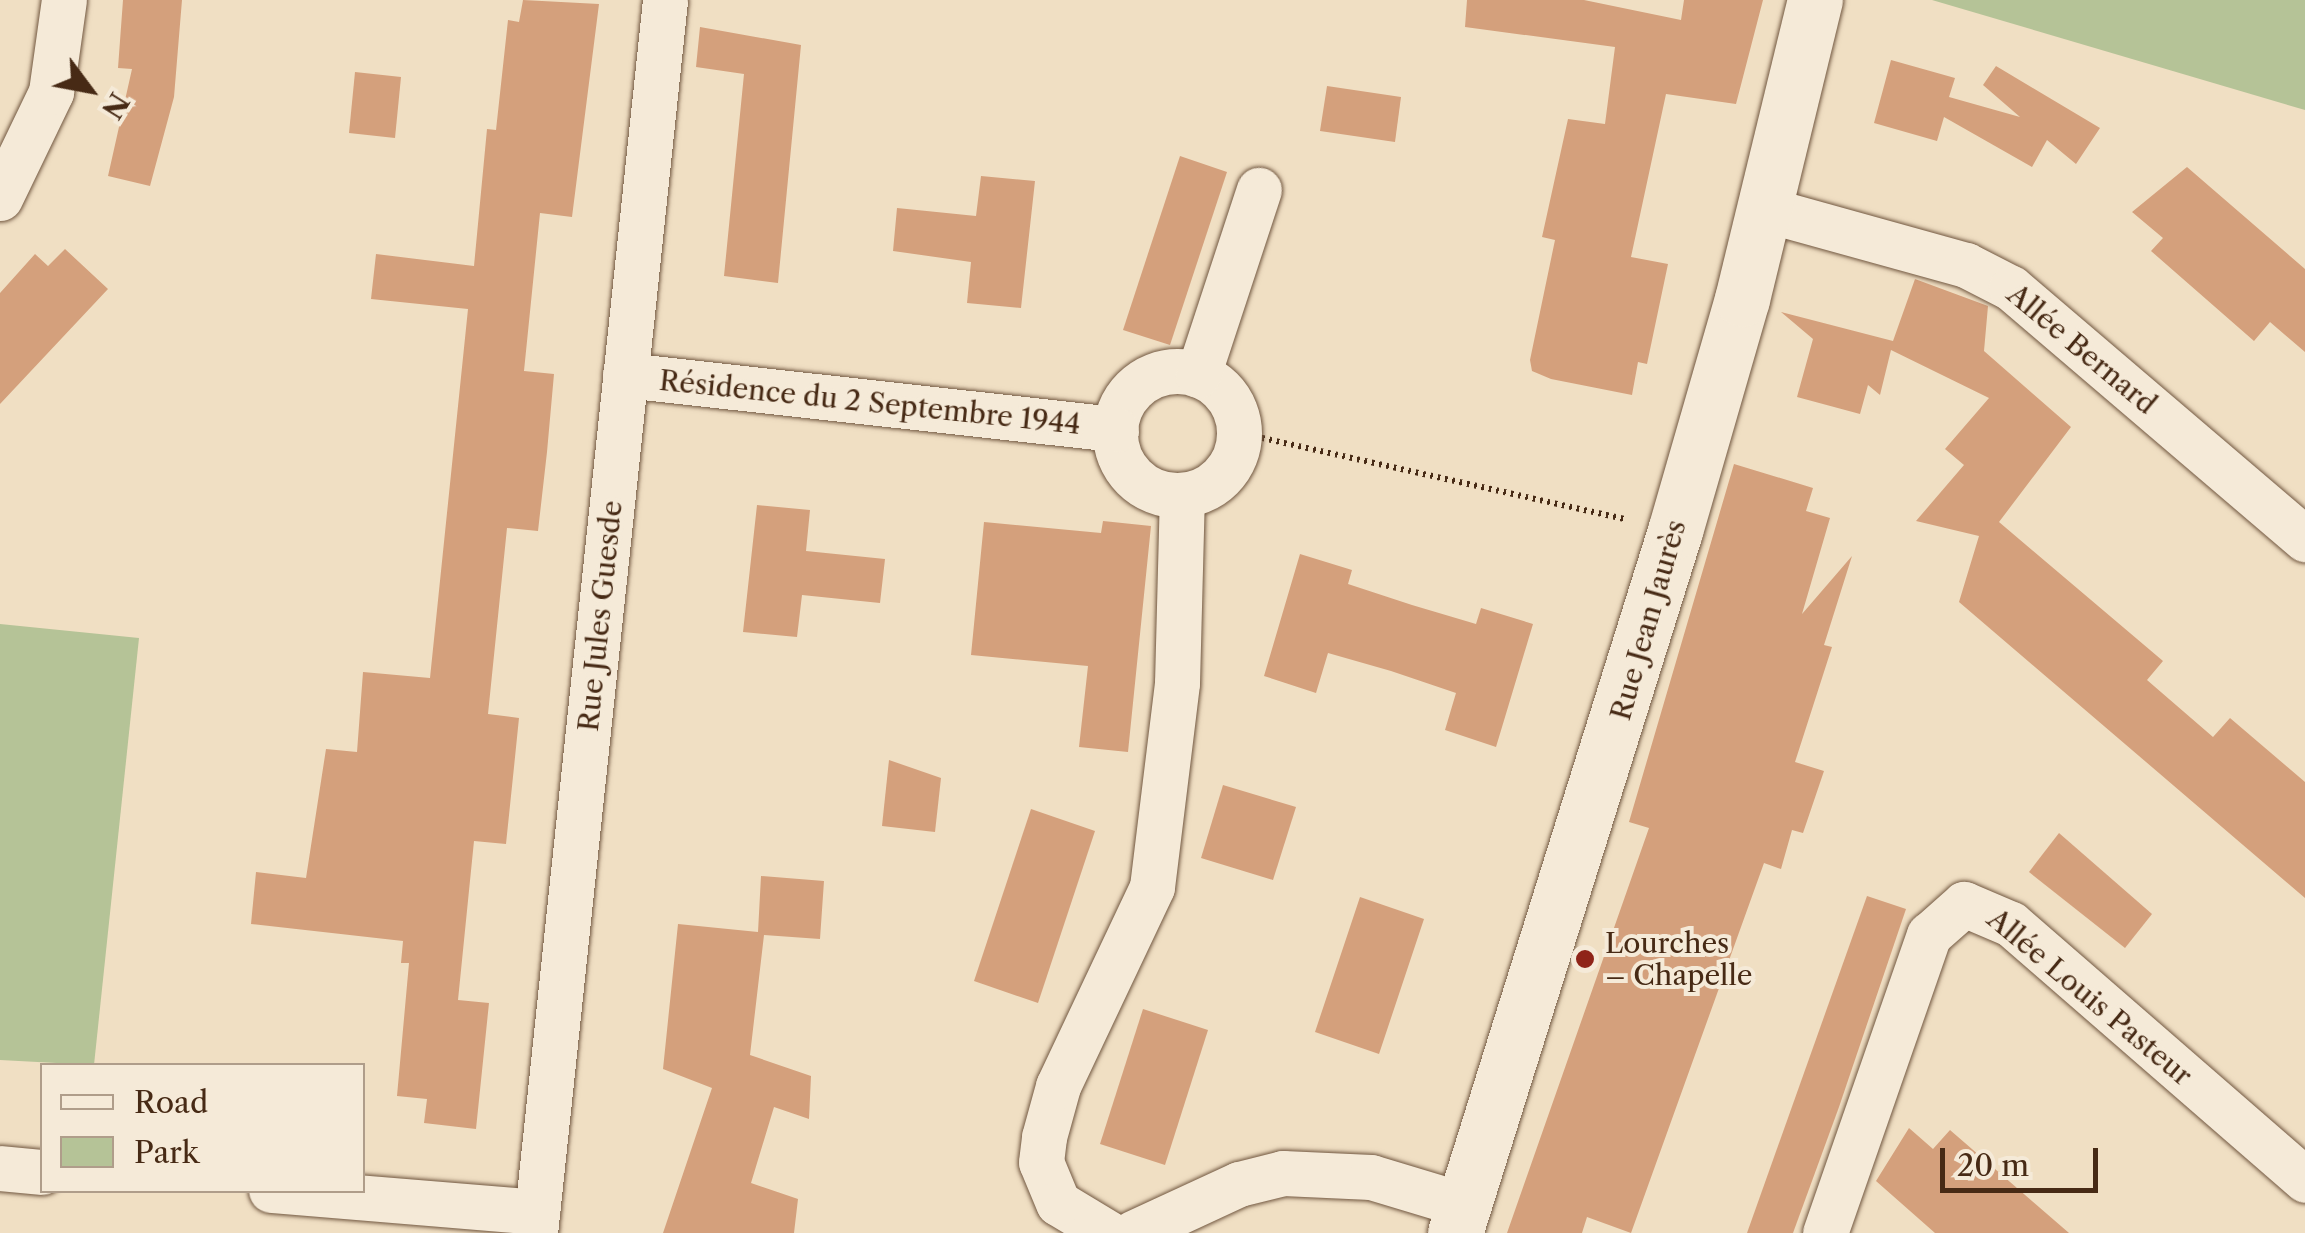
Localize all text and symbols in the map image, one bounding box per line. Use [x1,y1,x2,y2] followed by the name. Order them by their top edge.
[40,40,140,140] north arrow
[95,87,136,125] text: N
[2001,277,2163,421] street label: Allée Bernard
[658,363,1082,441] street label: Résidence du 2 Septembre 1944
[571,499,629,733] street label: Rue Jules Guesde
[1603,516,1693,724] street label: Rue Jean Jaurès
[1981,902,2199,1092] street label: Allée Louis Pasteur
[1605,926,1752,992] place label: Lourches – Chapelle
[1574,948,1596,970] marker: Lourches – Chapelle
[40,1063,365,1193] legend
[134,1084,208,1121] text: Road
[1945,1128,2102,1190] scale bar
[134,1134,199,1171] text: Park
[1957,1147,2029,1184] text: 20 m

